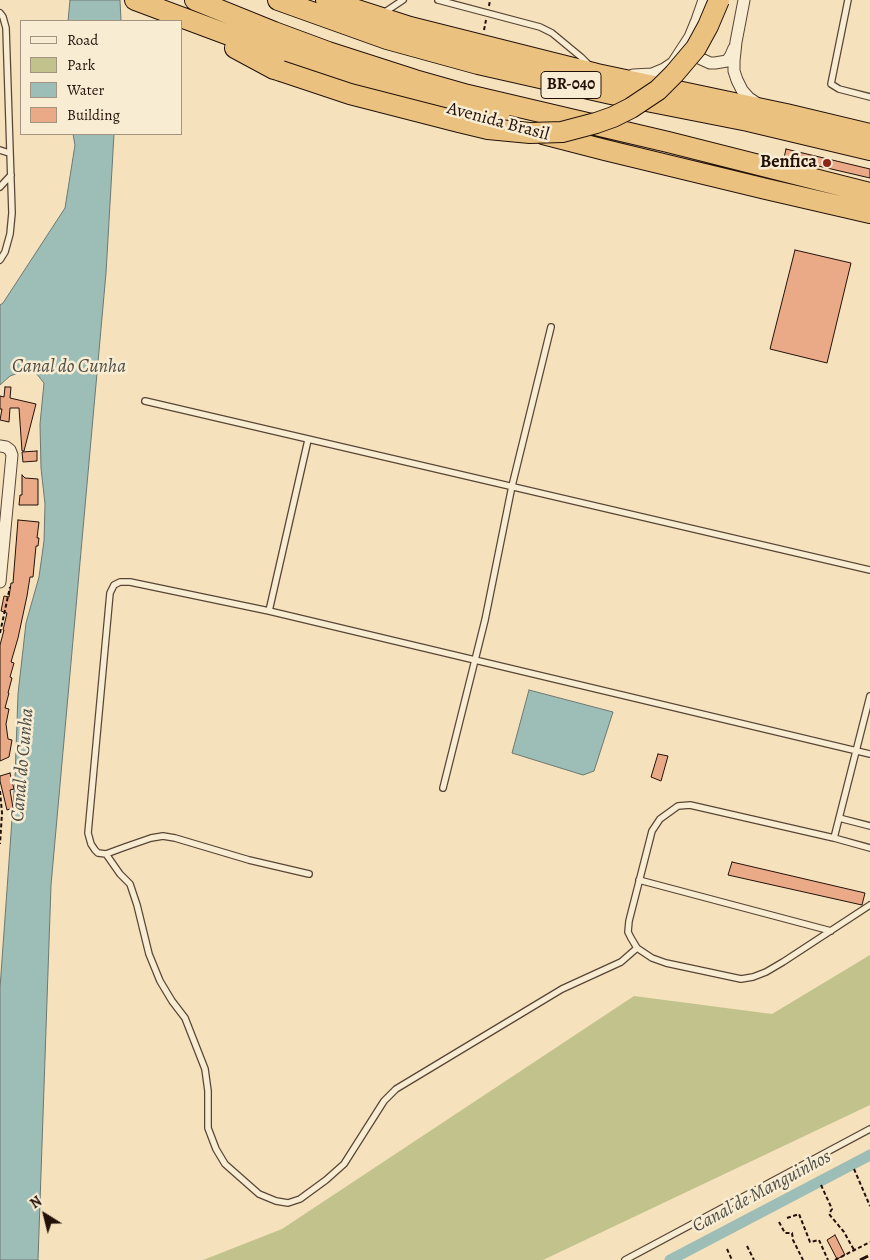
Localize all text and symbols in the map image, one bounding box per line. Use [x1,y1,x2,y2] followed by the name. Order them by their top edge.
[20,20,182,135] legend
[67,30,98,50] text: Road
[67,55,95,75] text: Park
[541,72,601,98] road number: BR-040
[67,80,104,100] text: Water
[445,98,551,146] street label: Avenida Brasil
[67,105,120,125] text: Building
[760,152,817,174] place label: Benfica
[821,157,833,169] marker: Benfica
[12,356,126,378] water label: Canal do Cunha
[7,707,39,823] water label: Canal do Cunha
[689,1146,835,1238] water label: Canal de Manguinhos
[20,1190,70,1240] north arrow
[26,1192,46,1213] text: N

